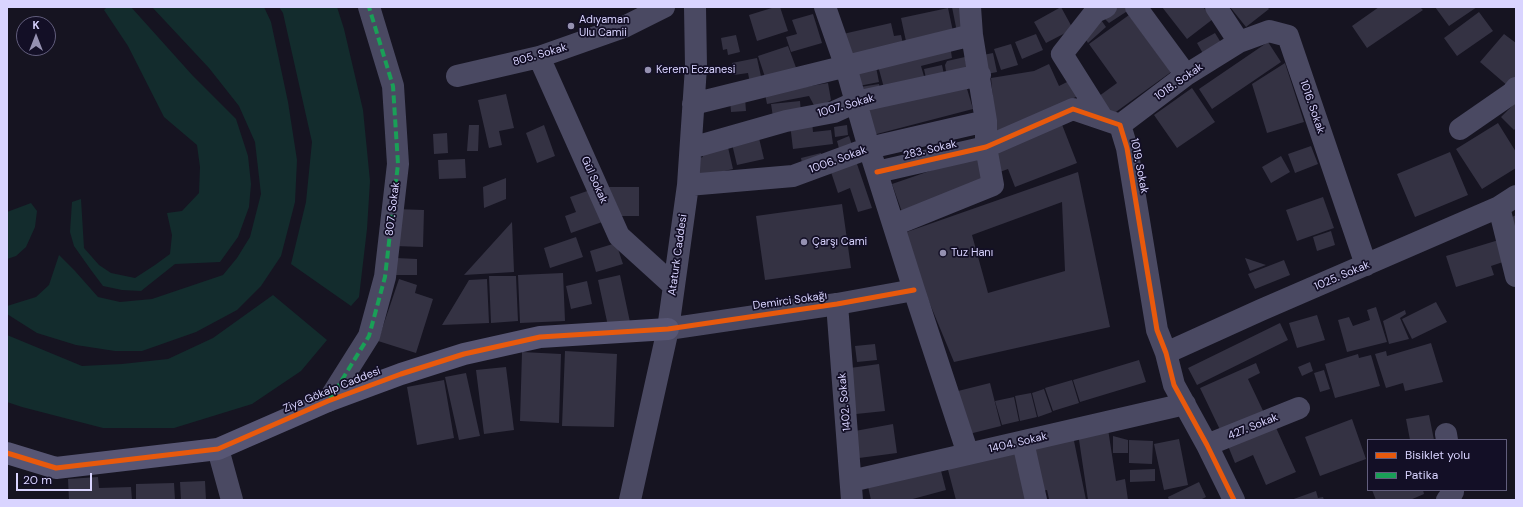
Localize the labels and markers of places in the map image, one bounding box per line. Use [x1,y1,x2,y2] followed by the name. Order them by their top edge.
[579,13,629,39] place label: Adıyaman Ulu Camii
[566,21,576,31] marker: Adıyaman Ulu Camii
[656,63,735,77] place label: Kerem Eczanesi
[643,65,653,75] marker: Kerem Eczanesi
[812,235,867,249] place label: Çarşı Cami
[799,237,809,247] marker: Çarşı Cami
[951,246,993,260] place label: Tuz Hanı
[938,248,948,258] marker: Tuz Hanı

